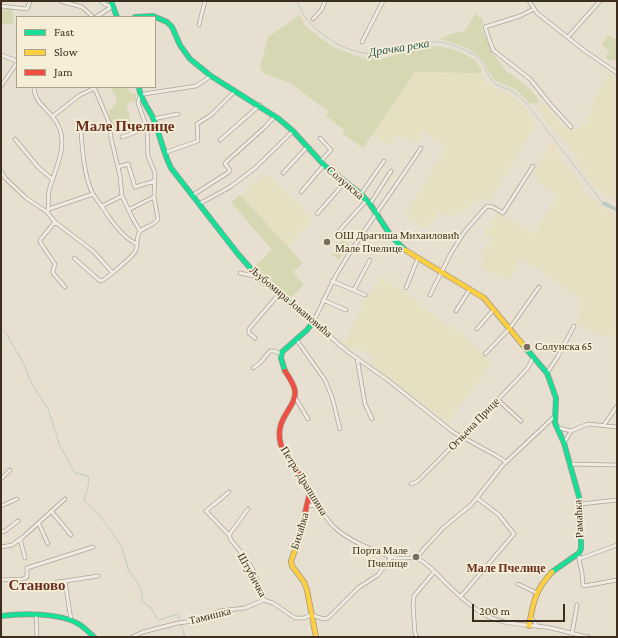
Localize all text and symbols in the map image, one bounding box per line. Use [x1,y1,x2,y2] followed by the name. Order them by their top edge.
[16,16,156,88] legend
[54,25,74,39] text: Fast
[368,36,430,60] water label: Драчка река
[54,45,78,59] text: Slow
[54,65,73,79] text: Jam
[76,117,174,135] district label: Мале Пчелице
[324,164,366,202] street label: Солунска
[335,229,459,255] place label: ОШ Драгиша Михаиловић Мале Пчелице
[322,237,332,247] marker: ОШ Драгиша Михаиловић Мале Пчелице
[247,264,335,340] street label: Љубомира Јовановића
[535,340,592,354] place label: Солунска 65
[522,342,532,352] marker: Солунска 65
[446,395,502,453] street label: Огњена Прице
[277,444,331,518] street label: Петра Драпшина
[571,500,587,538] street label: Рамаћка
[288,511,312,551] street label: Бихаћка
[352,544,408,570] place label: Порта Мале Пчелице
[235,551,269,599] street label: Штубичка
[411,552,421,562] marker: Порта Мале Пчелице
[466,561,546,575] district label: Мале Пчелице
[9,576,65,594] district label: Станово
[474,596,567,622] scale bar
[188,604,232,628] street label: Тамишка
[479,604,510,618] text: 200 m

